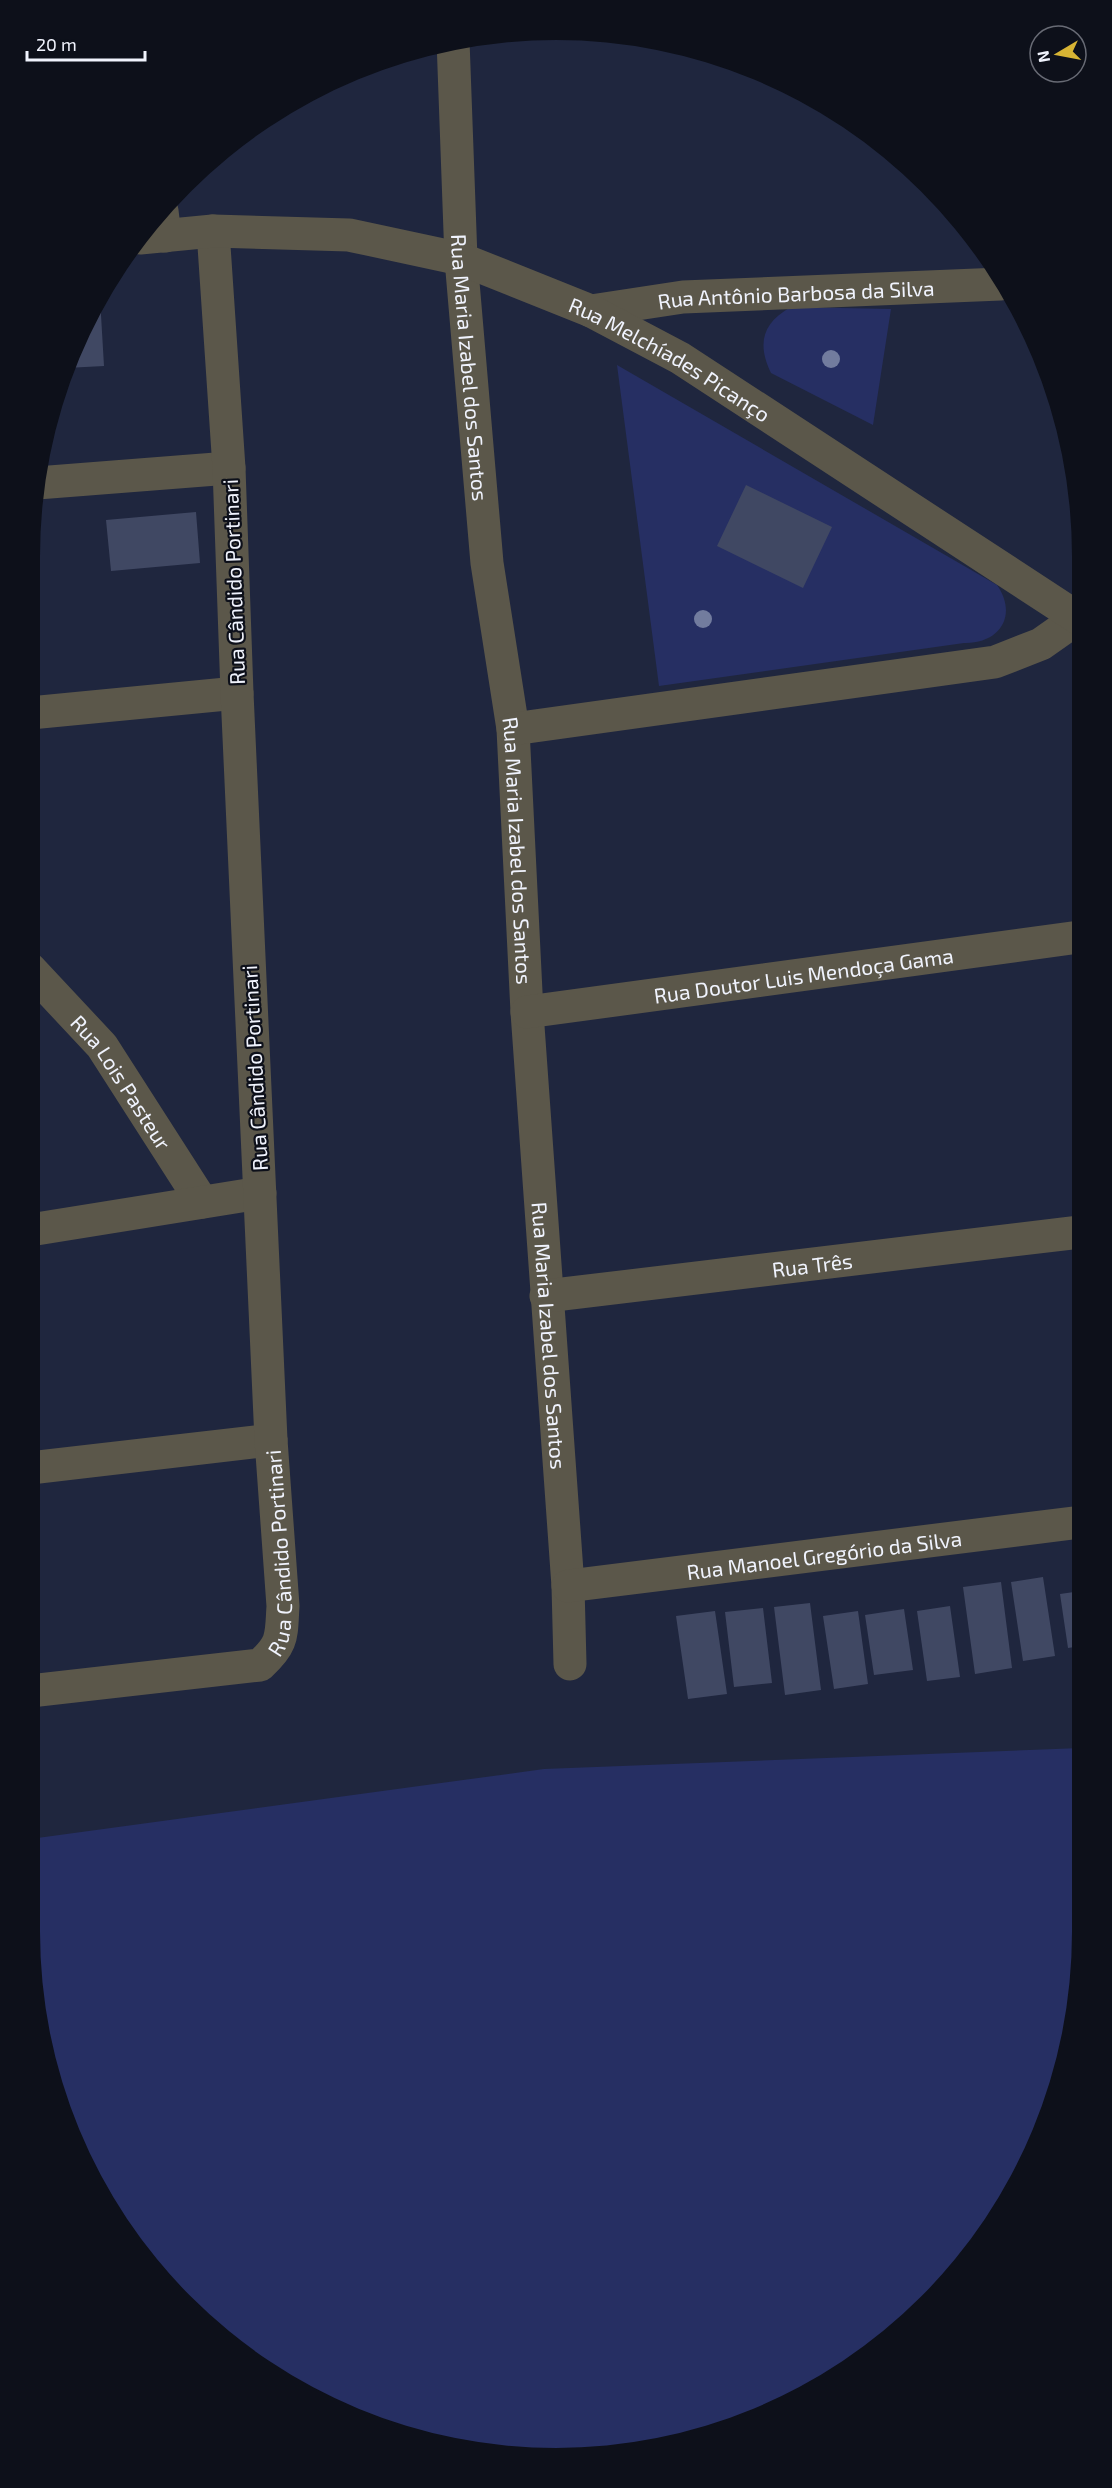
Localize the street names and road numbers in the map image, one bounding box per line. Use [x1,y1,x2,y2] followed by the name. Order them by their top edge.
[448,233,494,502] street label: Rua Maria Izabel dos Santos
[656,274,935,313] street label: Rua Antônio Barbosa da Silva
[566,291,775,426] street label: Rua Melchíades Picanço
[217,479,249,685] street label: Rua Cândido Portinari
[499,715,538,985] street label: Rua Maria Izabel dos Santos
[652,942,955,1007] street label: Rua Doutor Luis Mendoça Gama
[236,965,272,1171] street label: Rua Cândido Portinari
[66,1009,178,1154] street label: Rua Lois Pasteur
[528,1201,572,1470] street label: Rua Maria Izabel dos Santos
[770,1247,854,1281] street label: Rua Três
[259,1449,296,1660] street label: Rua Cândido Portinari
[685,1525,963,1584] street label: Rua Manoel Gregório da Silva

